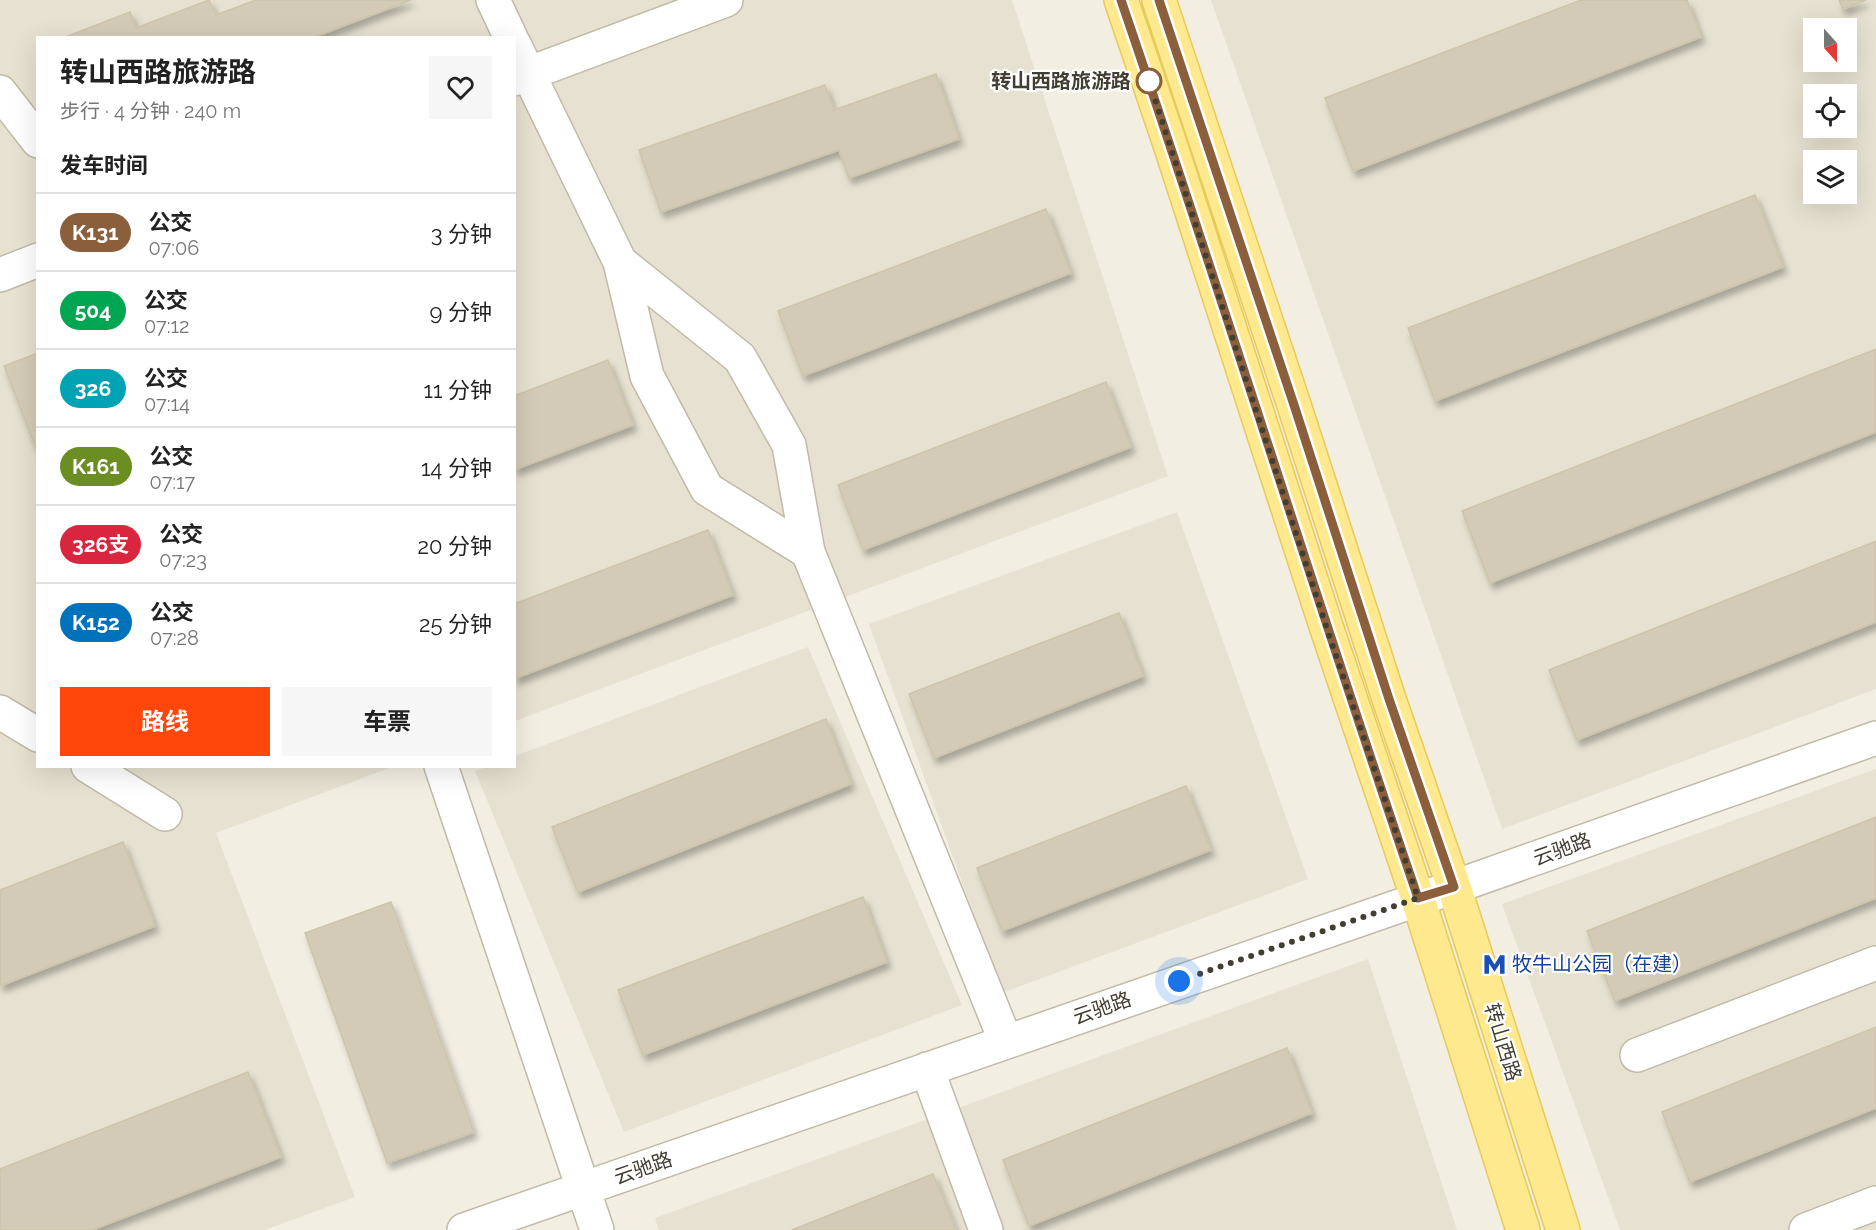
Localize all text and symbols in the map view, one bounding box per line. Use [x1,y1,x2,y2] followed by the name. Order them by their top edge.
[1803,18,1857,72] north arrow
[1803,18,1857,204] map controls
[60,56,256,89] text: 转山西路旅游路
[429,56,492,119] button: heart
[1136,68,1162,94] marker: 转山西路旅游路
[991,69,1131,93] place label: 转山西路旅游路
[1803,84,1857,138] button: locate
[60,99,241,123] text: 步行 · 4 分钟 · 240 m
[1803,150,1857,204] button: layers
[60,152,148,178] text: 发车时间
[149,209,193,235] text: 公交
[72,220,119,245] text: K131
[431,221,492,247] text: 3 分钟
[149,236,199,260] text: 07:06
[144,287,188,313] text: 公交
[75,298,111,323] text: 504
[429,299,492,325] text: 9 分钟
[144,314,190,338] text: 07:12
[144,365,188,391] text: 公交
[75,376,111,401] text: 326
[424,377,492,403] text: 11 分钟
[144,392,190,416] text: 07:14
[150,443,194,469] text: 公交
[72,454,120,479] text: K161
[421,455,492,481] text: 14 分钟
[150,470,195,494] text: 07:17
[159,521,203,547] text: 公交
[72,532,129,557] text: 326支
[417,533,492,559] text: 20 分钟
[159,548,207,572] text: 07:23
[150,599,194,625] text: 公交
[72,610,120,635] text: K152
[419,611,492,637] text: 25 分钟
[150,626,199,650] text: 07:28
[60,687,270,756] button: 路线
[282,687,492,756] button: 车票
[1530,827,1594,871] street label: 云驰路
[1481,951,1507,977] metro station icon: 牧牛山公园（在建）
[1512,952,1692,976] place label: 牧牛山公园（在建）
[1164,966,1194,996] your location
[1070,987,1134,1029] street label: 云驰路
[1480,1000,1526,1084] street label: 转山西路
[611,1147,675,1189] street label: 云驰路

